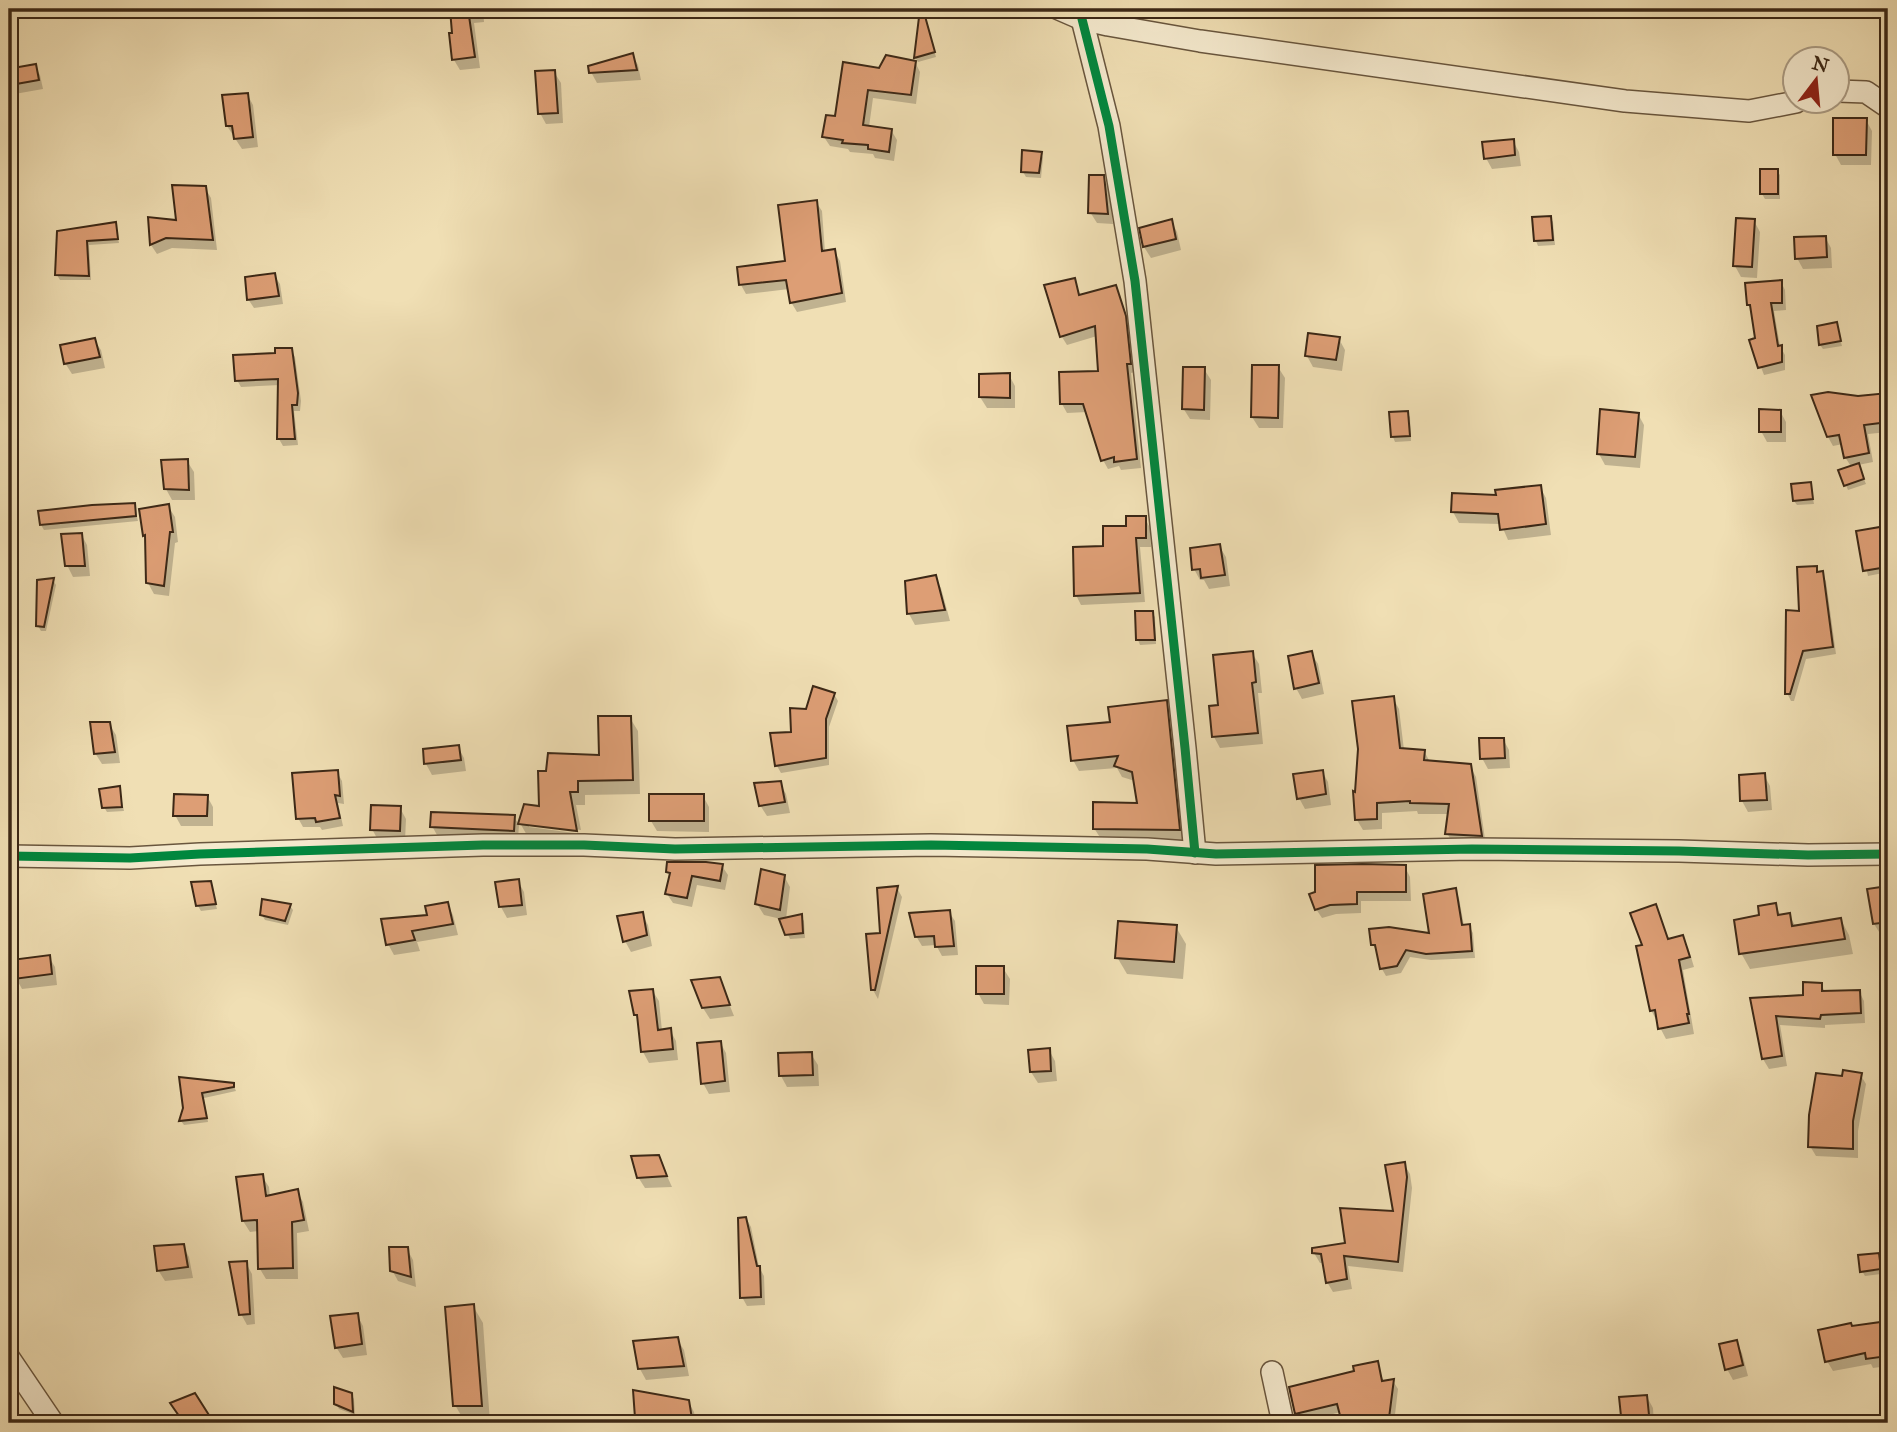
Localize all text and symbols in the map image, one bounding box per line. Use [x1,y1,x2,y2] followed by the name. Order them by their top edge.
[1782,46,1852,116] north arrow
[1810,51,1831,77] text: N

